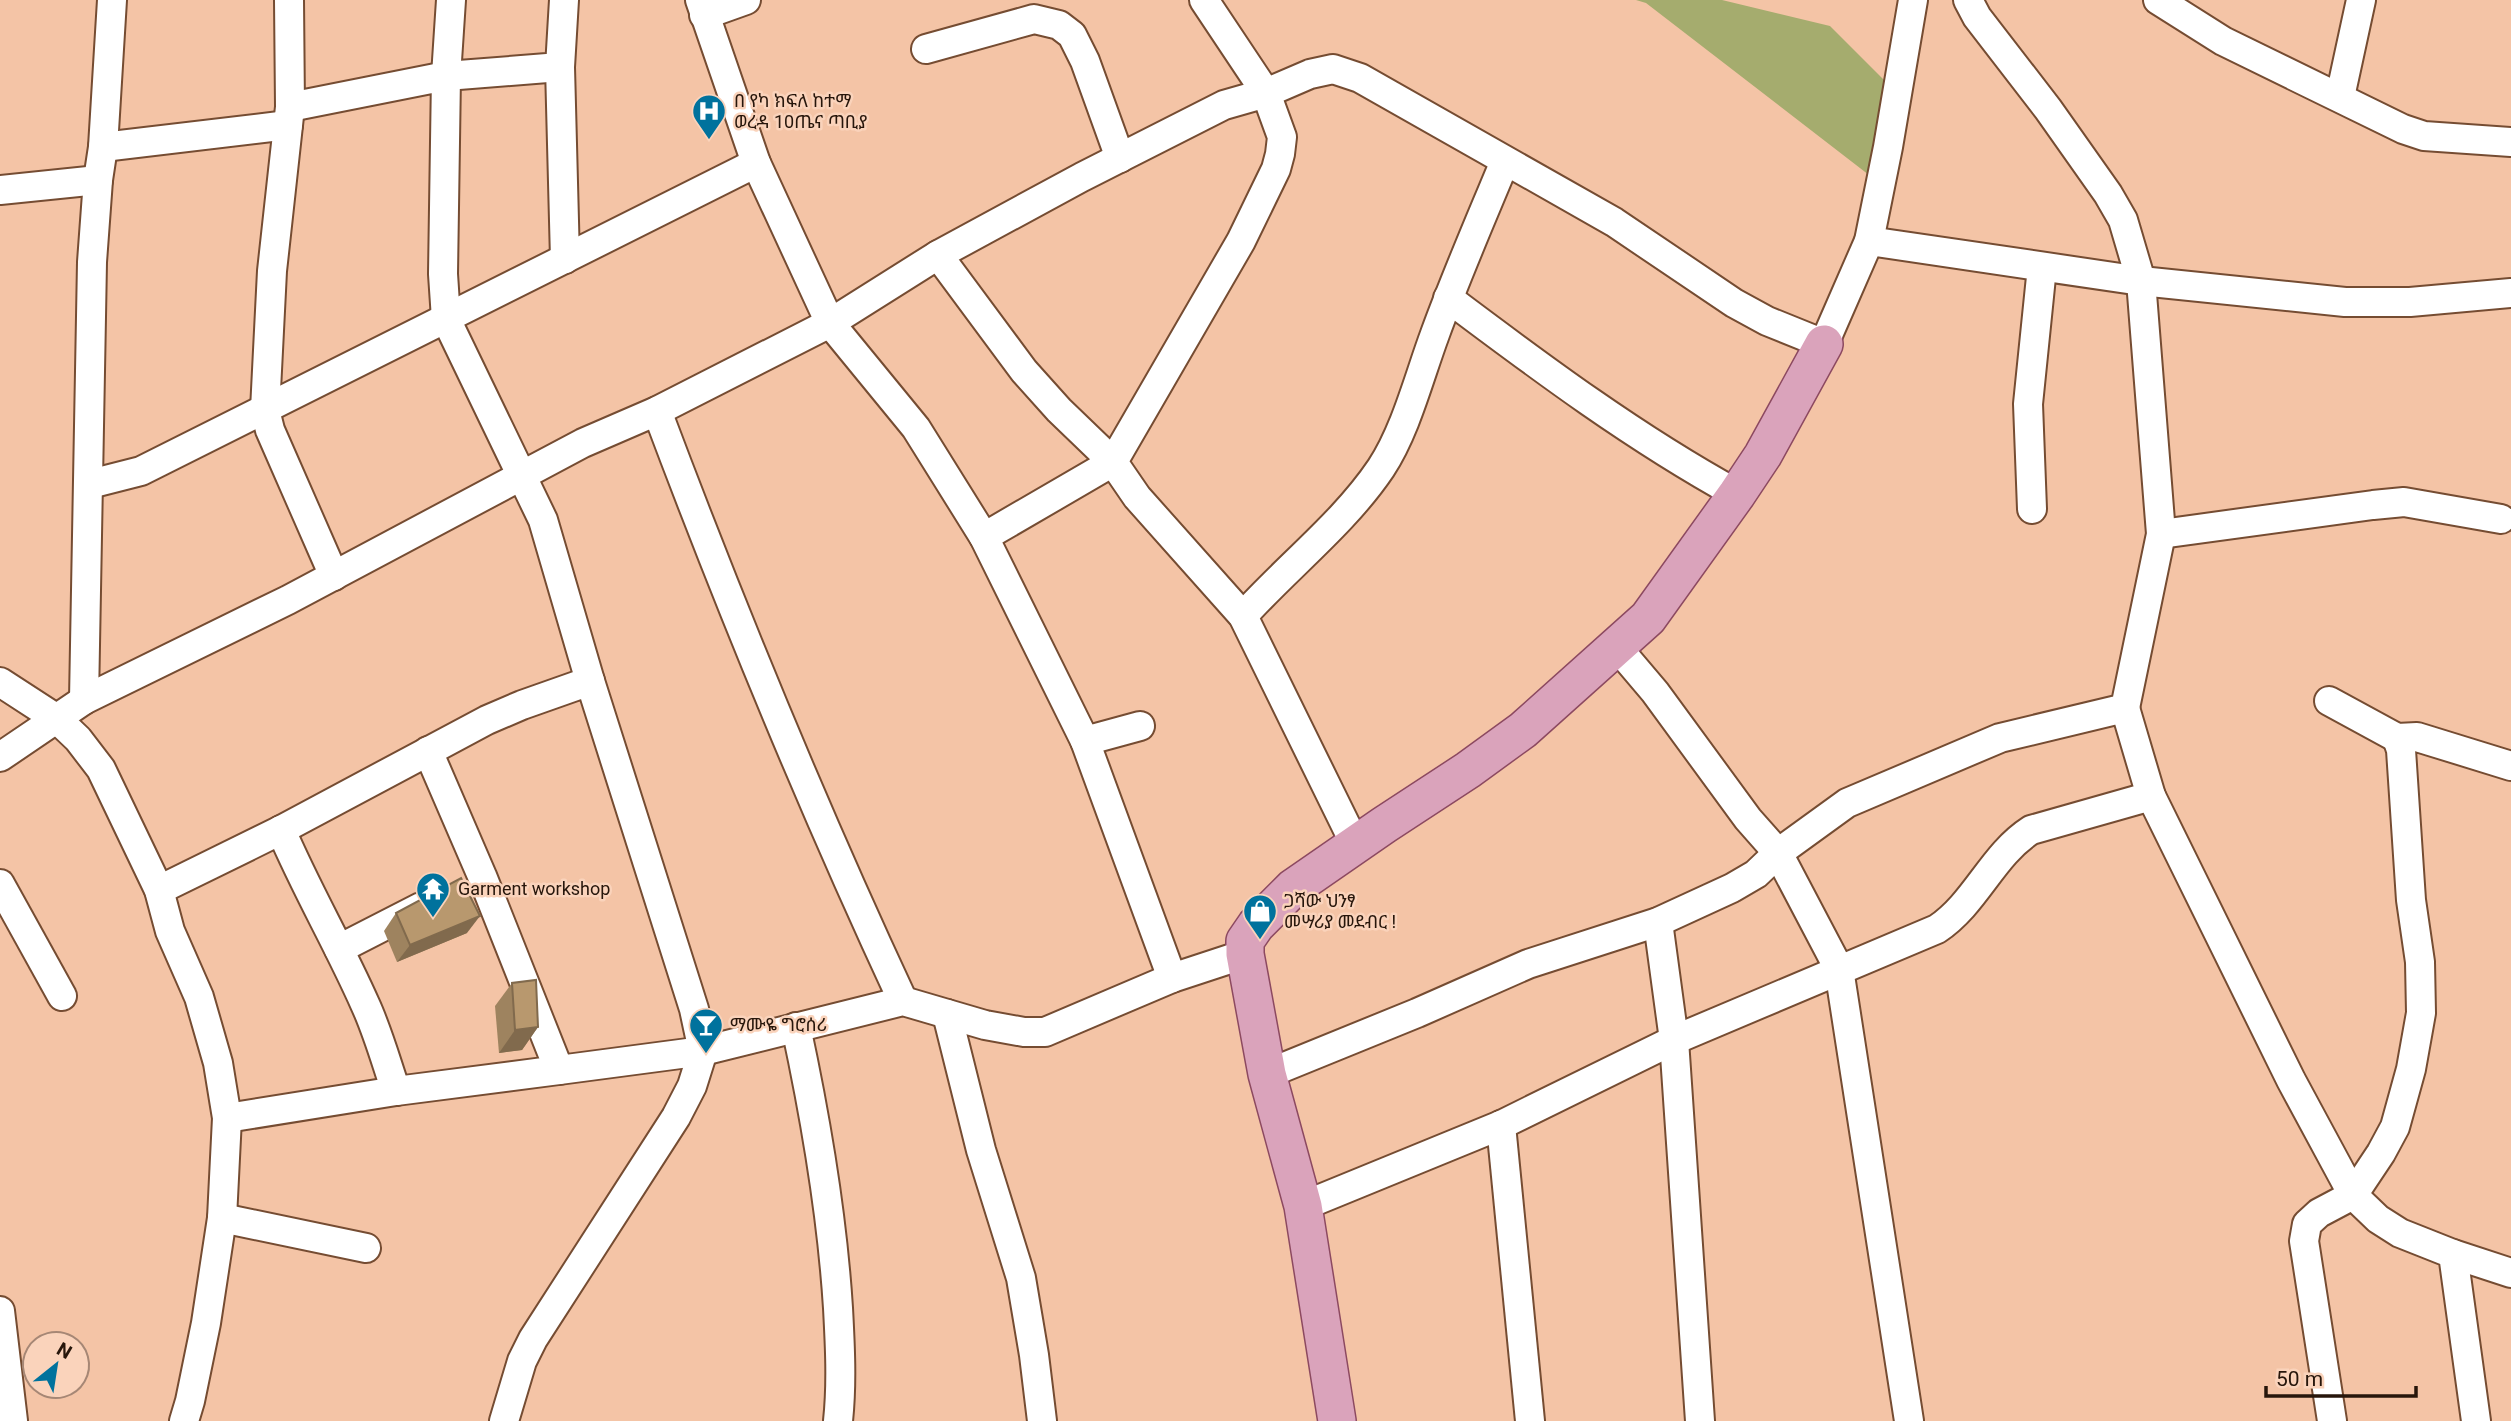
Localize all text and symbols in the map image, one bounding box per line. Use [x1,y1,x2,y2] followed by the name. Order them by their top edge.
[734,90,868,132] place label: በ የካ ክፍለ ከተማ ወረዳ 10ጤና ጣቢያ
[690,92,728,141] hospital icon: በ የካ ክፍለ ከተማ ወረዳ 10ጤና ጣቢያ
[414,870,452,919] temple icon: Garment workshop
[458,878,610,899] place label: Garment workshop
[1284,890,1396,932] place label: ጋሻው ህንፃ መሣሪያ መደብር !
[1241,892,1279,941] shop icon: ጋሻው ህንፃ መሣሪያ መደብር !
[687,1006,725,1055] bar icon: ማሙዬ ግሮሰሪ
[730,1014,827,1035] place label: ማሙዬ ግሮሰሪ
[21,1330,91,1400] north arrow
[53,1337,76,1364] text: N
[2266,1354,2416,1398] scale bar
[2276,1367,2323,1391] text: 50 m

